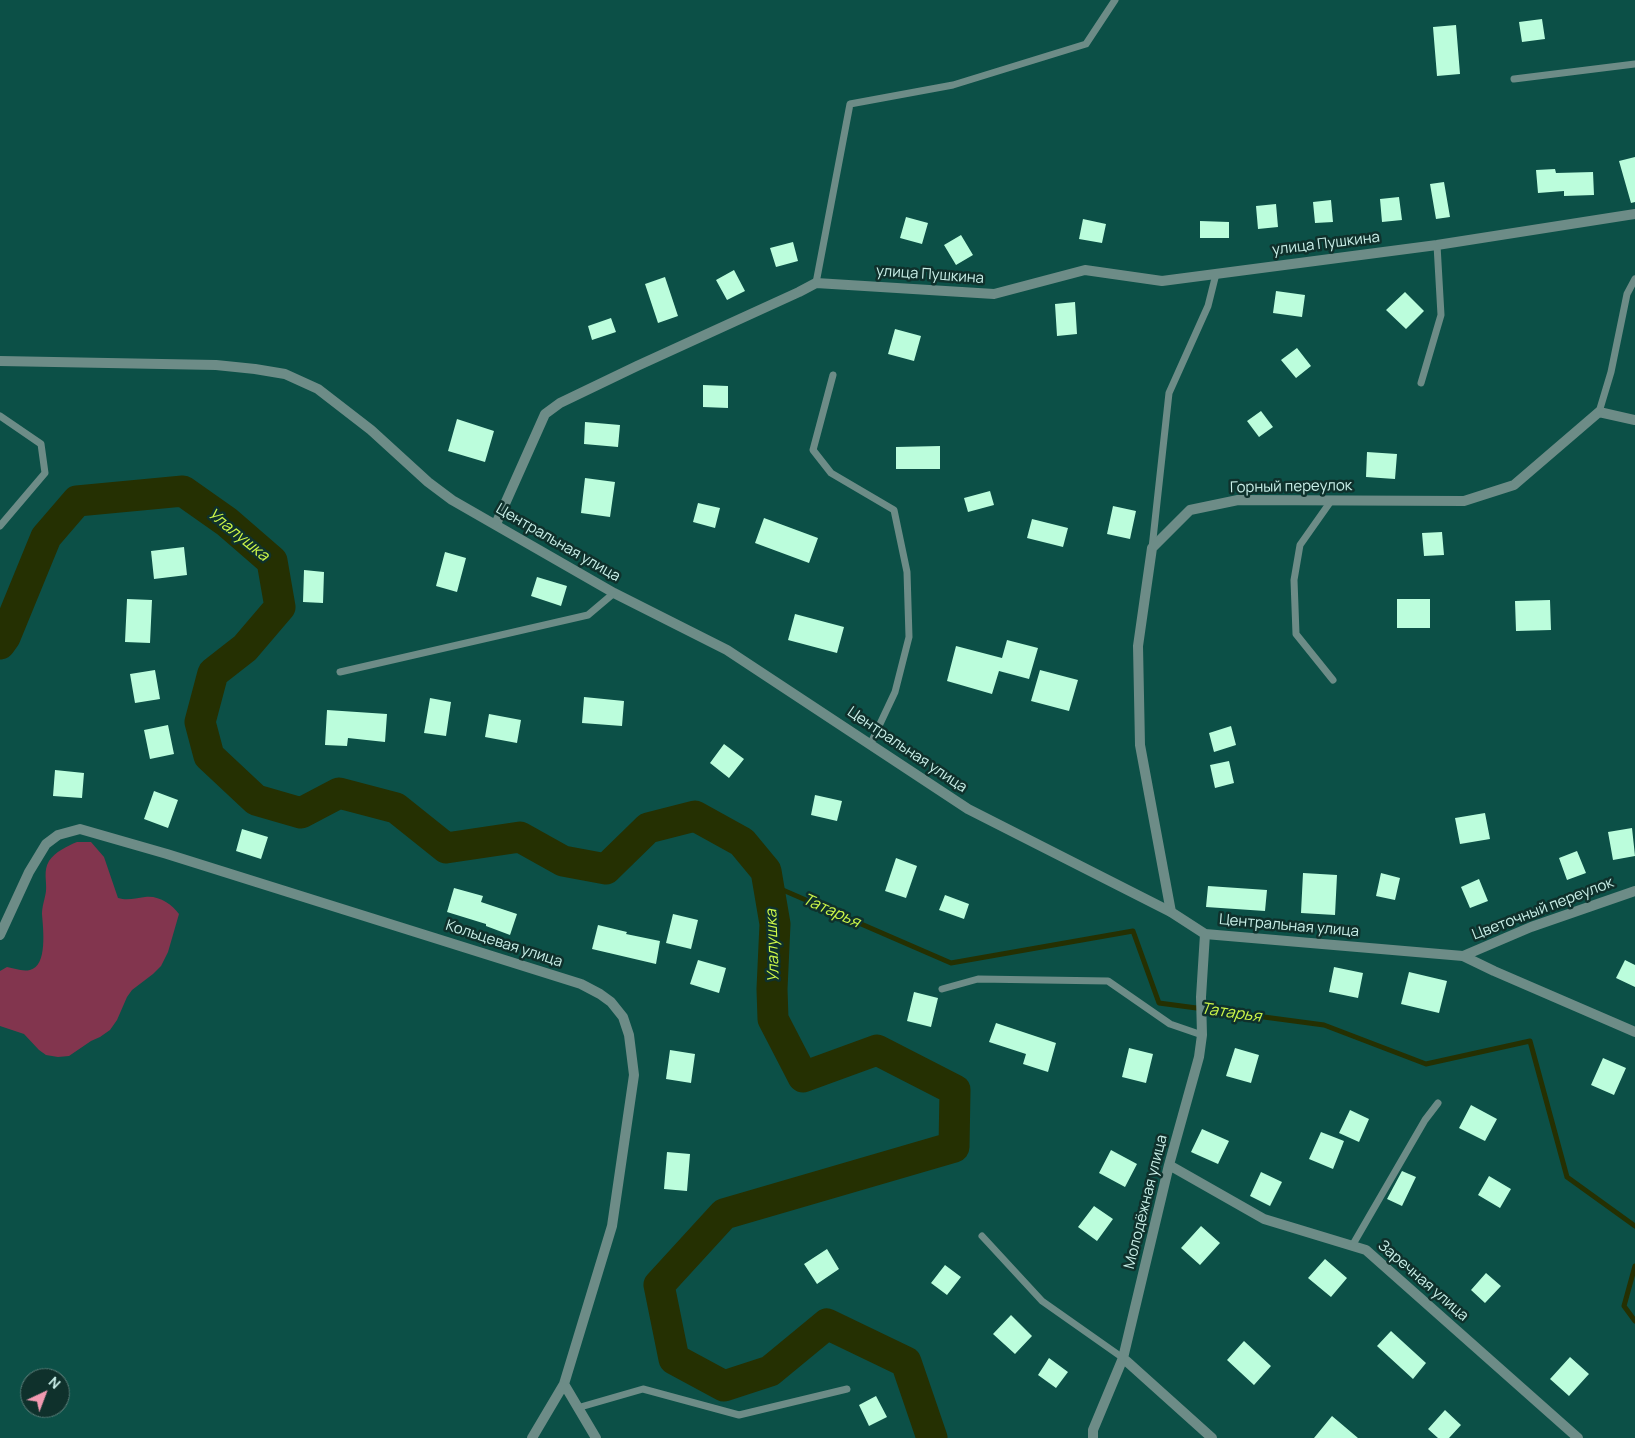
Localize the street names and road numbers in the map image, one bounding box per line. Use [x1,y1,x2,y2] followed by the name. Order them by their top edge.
[1271,228,1381,260] street label: улица Пушкина
[875,262,985,288] street label: улица Пушкина
[1230,477,1352,497] street label: Горный переулок
[493,500,623,586] street label: Центральная улица
[844,703,970,797] street label: Центральная улица
[1470,874,1616,944] street label: Цветочный переулок
[1218,911,1360,941] street label: Центральная улица
[443,917,565,971] street label: Кольцевая улица
[1121,1133,1171,1271] street label: Молодёжная улица
[1374,1237,1472,1325] street label: Заречная улица

